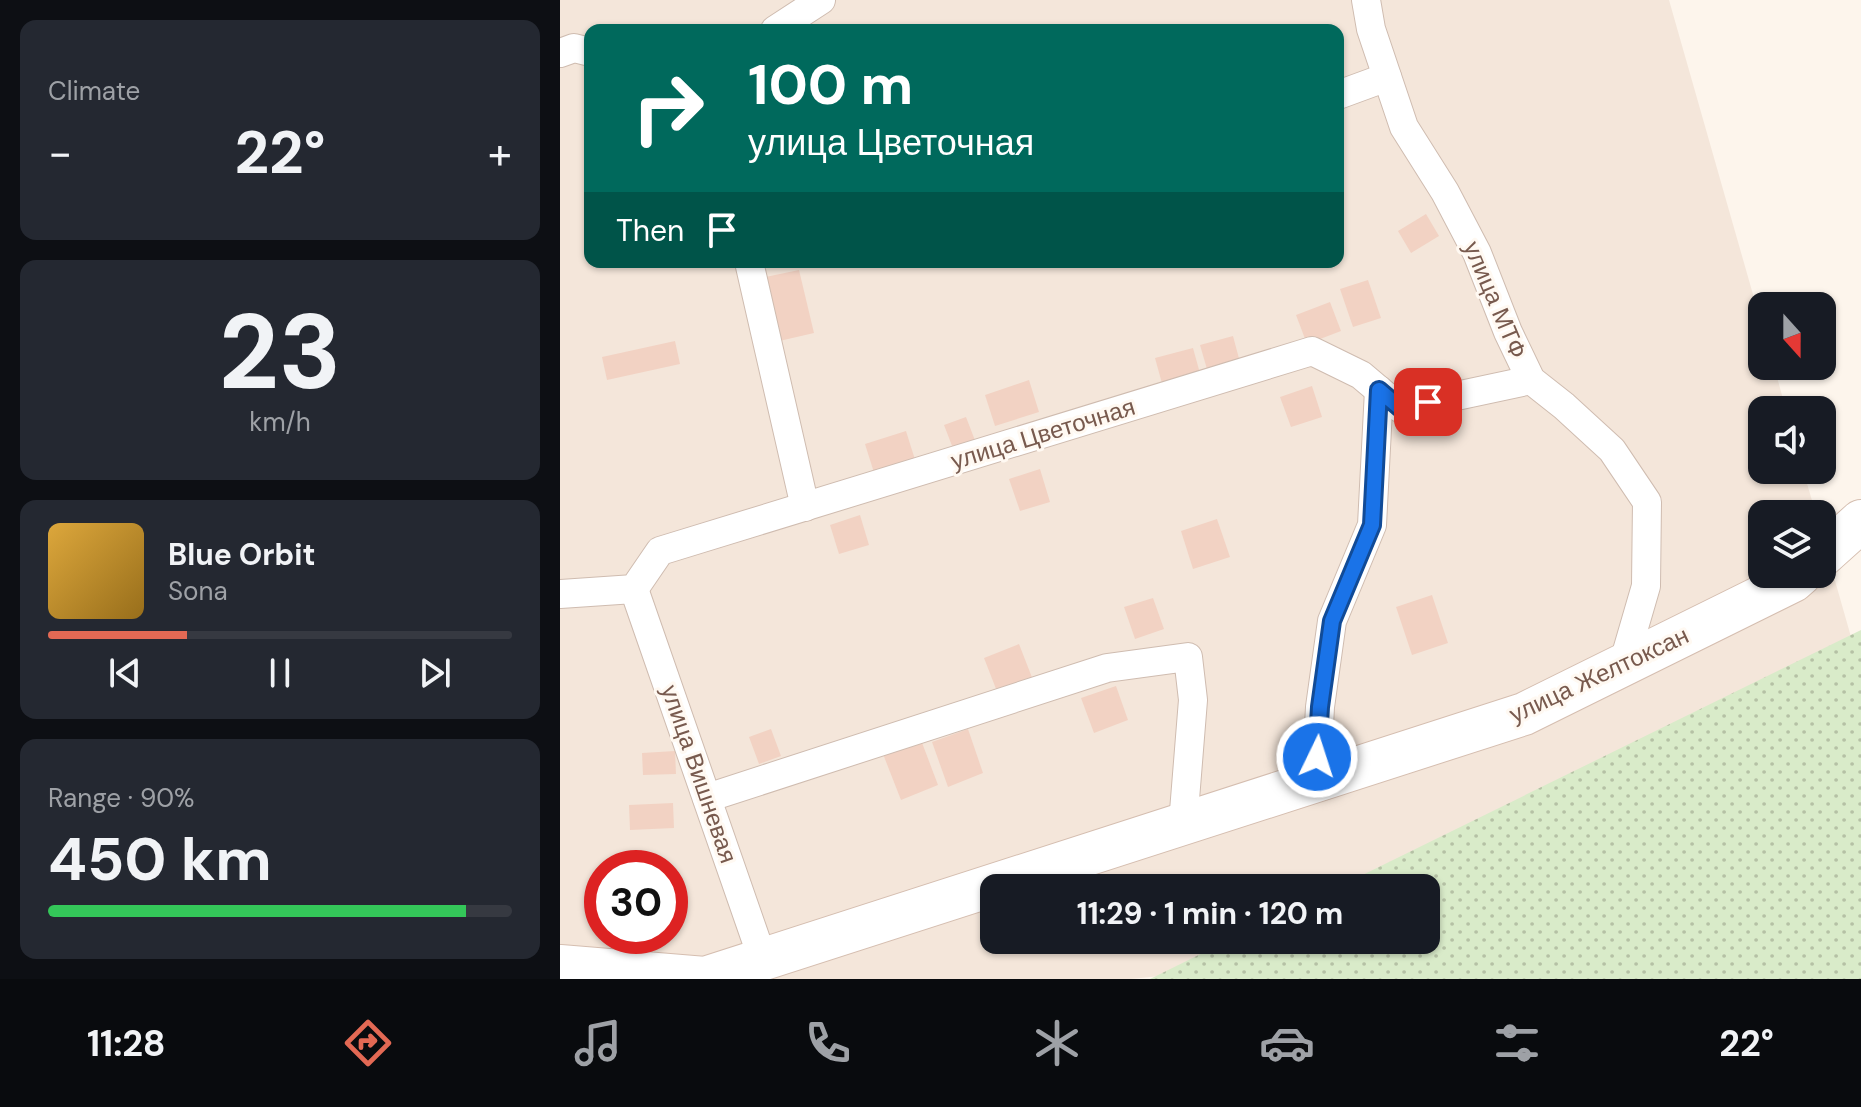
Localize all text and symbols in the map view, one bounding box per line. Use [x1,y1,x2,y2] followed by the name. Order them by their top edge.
[748,48,913,121] text: 100 m
[616,56,720,160] icon: right
[48,74,140,108] text: Climate
[234,113,326,192] text: 22°
[748,119,1034,166] text: улица Цветочная
[48,124,72,182] text: −
[488,124,512,182] text: +
[700,208,744,252] icon: arrive
[616,211,684,250] text: Then
[1457,236,1534,363] street label: улица МТФ
[219,285,341,420] text: 23
[1748,292,1836,380] north arrow
[1748,292,1836,588] map controls
[1394,368,1462,436] pin
[1406,380,1450,424] icon: arrive
[947,391,1139,476] street label: улица Цветочная
[1748,396,1836,484] button: sound
[249,405,311,439] text: km/h
[1748,500,1836,588] button: layers
[168,535,315,574] text: Blue Orbit
[168,574,228,608] text: Sona
[1504,619,1693,730] street label: улица Желтоксан
[103,651,147,695] icon: previous
[258,651,302,695] icon: pause
[413,651,457,695] icon: next
[654,681,744,867] street label: улица Вишневая
[1275,715,1359,799] position arrow
[48,781,194,815] text: Range · 90%
[48,820,272,899] text: 450 km
[584,850,688,954] speed limit sign: 30
[1077,894,1343,933] text: 11:29 · 1 min · 120 m
[340,1015,396,1071] icon: directions
[570,1015,626,1071] icon: music
[800,1015,856,1071] icon: phone
[1029,1015,1085,1071] icon: climate
[1259,1015,1315,1071] icon: car
[1489,1015,1545,1071] icon: filters
[87,1020,166,1067] text: 11:28
[1719,1020,1774,1067] text: 22°

